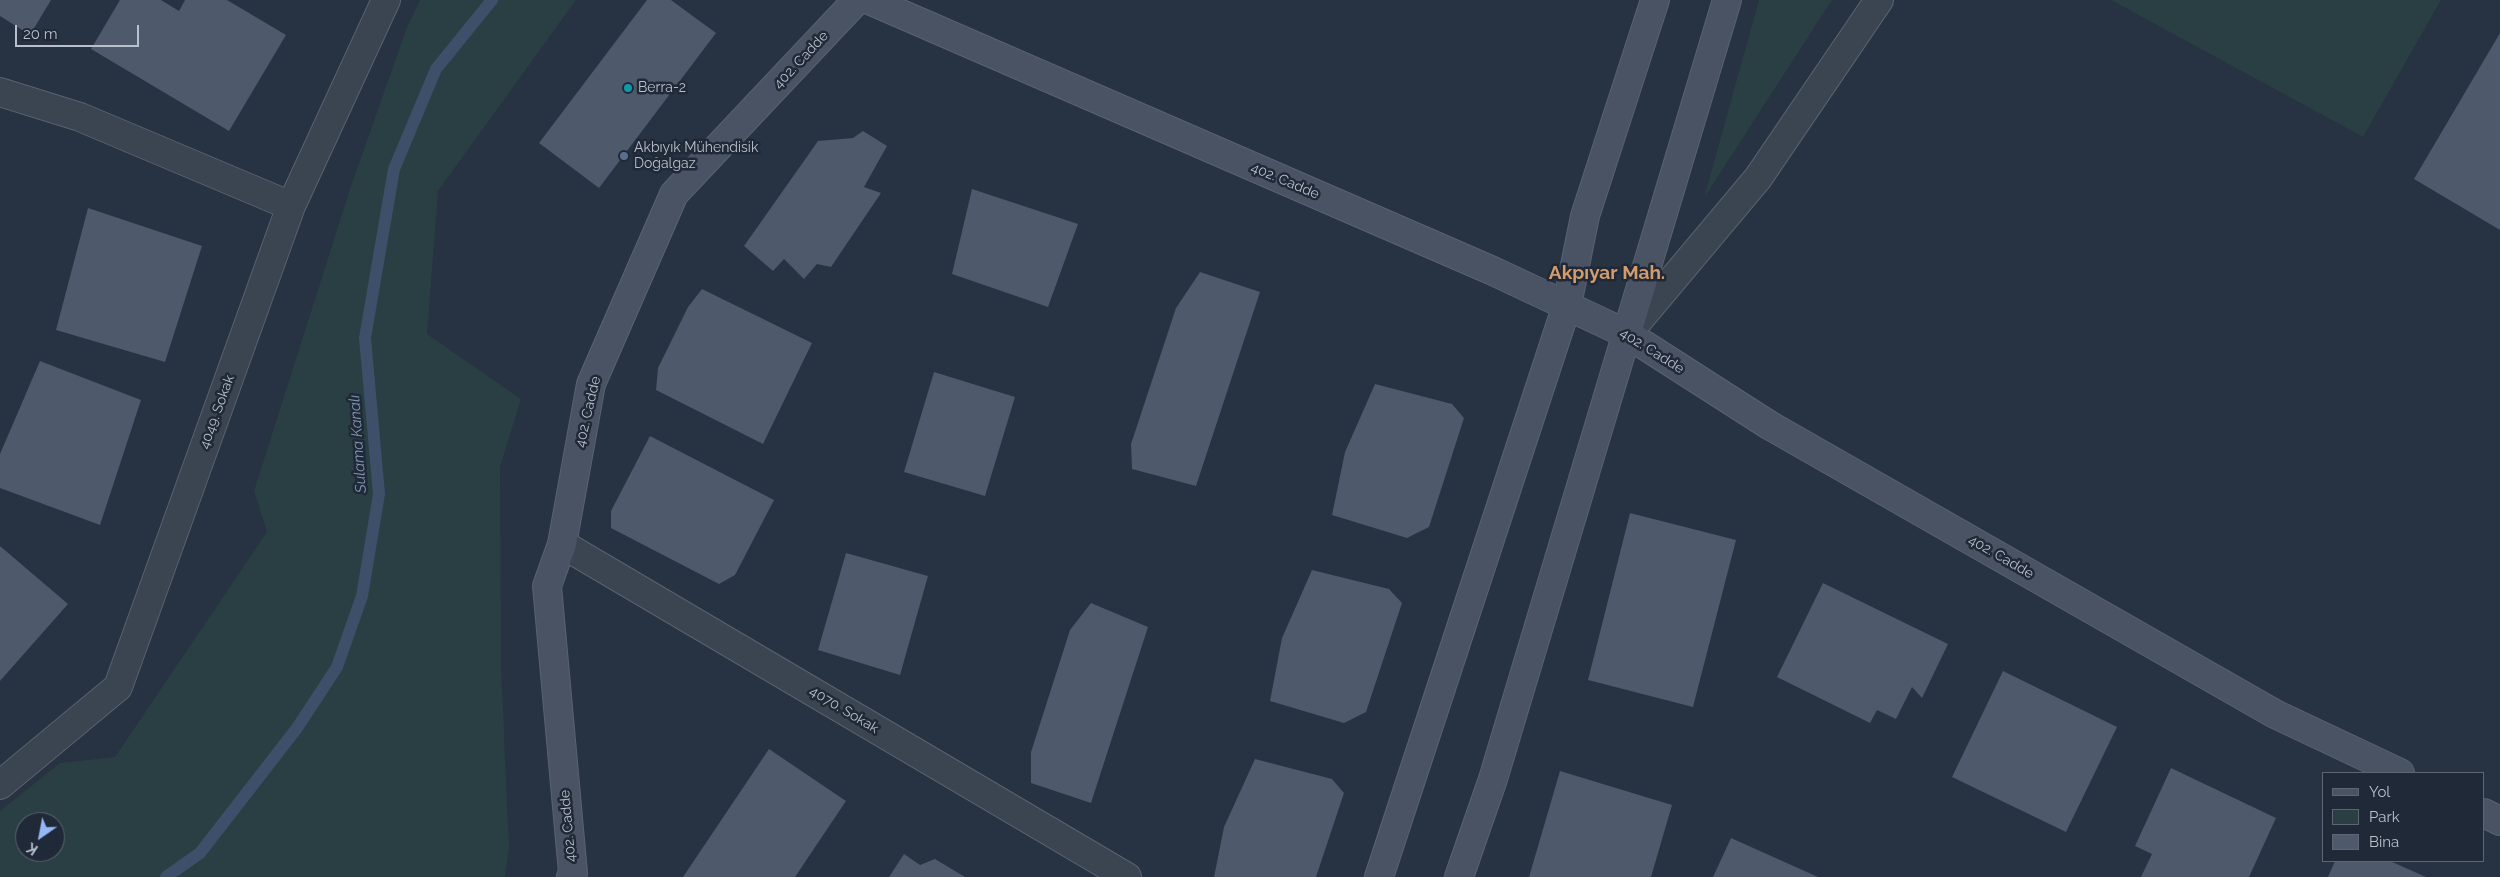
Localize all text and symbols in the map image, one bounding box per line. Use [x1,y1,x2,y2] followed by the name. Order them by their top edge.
[18,15,141,47] scale bar
[23,25,58,43] text: 20 m
[770,28,832,92] street label: 402. Cadde
[638,80,686,96] place label: Berra-2
[622,82,634,94] marker: Berra-2
[634,140,758,172] place label: Akbıyık Mühendisik Doğalgaz
[618,150,630,162] marker: Akbıyık Mühendisik Doğalgaz
[1248,159,1322,203] street label: 402. Cadde
[1549,262,1665,284] district label: Akpıyar Mah.
[1617,325,1687,377] street label: 402. Cadde
[196,373,238,451] street label: 4049. Sokak
[572,375,604,449] street label: 402. Cadde
[346,394,370,494] water label: Sulama Kanalı
[1965,532,2037,582] street label: 402. Cadde
[806,683,882,737] street label: 4070. Sokak
[2322,772,2485,862] legend
[2369,783,2390,801] text: Yol
[556,789,580,863] street label: 402. Cadde
[2369,808,2400,826] text: Park
[15,812,65,862] north arrow
[2369,833,2399,851] text: Bina
[24,839,41,858] text: K

